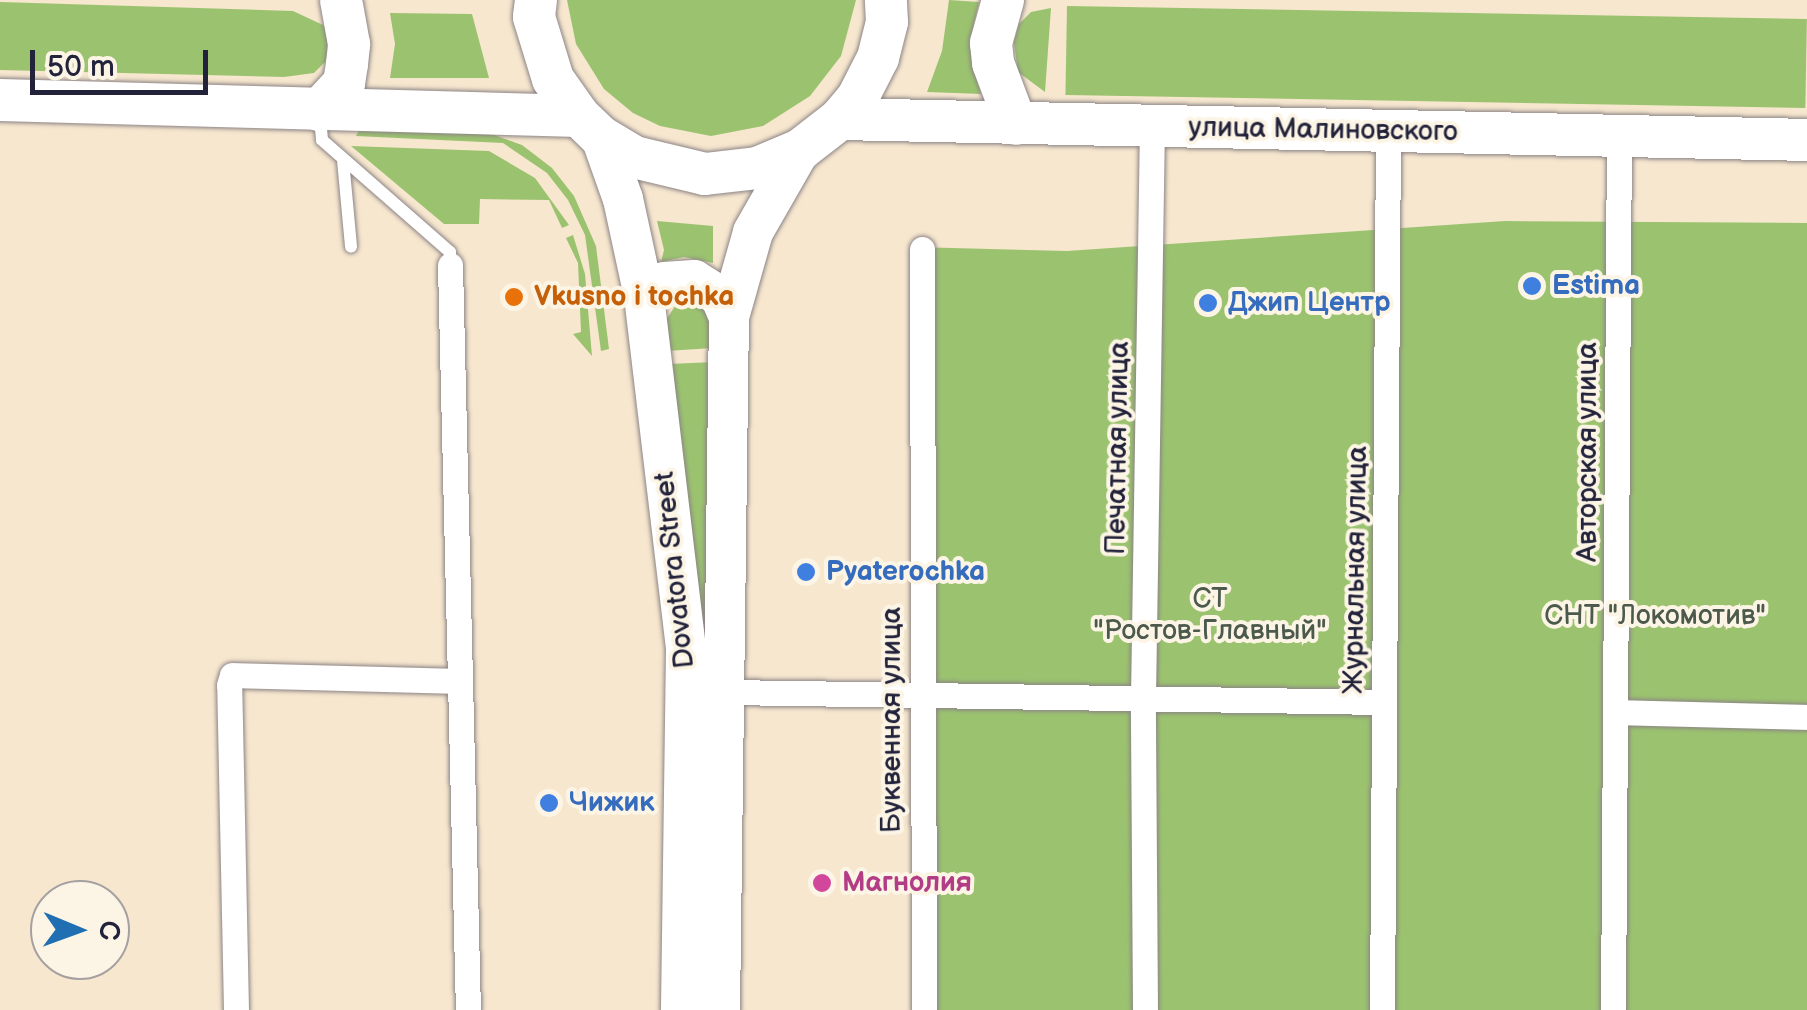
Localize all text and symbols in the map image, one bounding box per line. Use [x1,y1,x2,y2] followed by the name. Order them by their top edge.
[35,30,212,92] scale bar
[47,49,115,85] text: 50 m
[1188,111,1458,149] street label: улица Малиновского
[1552,269,1640,303] place label: Estima
[1521,275,1543,297] marker: Estima
[534,280,734,314] place label: Vkusno i tochka
[503,286,525,308] marker: Vkusno i tochka
[1228,286,1390,320] place label: Джип Центр
[1197,292,1219,314] marker: Джип Центр
[1099,341,1137,555] street label: Печатная улица
[1571,342,1605,562] street label: Авторская улица
[1337,446,1375,694] street label: Журнальная улица
[648,470,702,670] street label: Dovatora Street
[826,555,985,589] place label: Pyaterochka
[795,561,817,583] marker: Pyaterochka
[1093,582,1327,648] park label: СТ "Ростов-Главный"
[1544,599,1766,633] park label: СНТ "Локомотив"
[875,607,909,833] street label: Буквенная улица
[569,786,654,820] place label: Чижик
[538,792,560,814] marker: Чижик
[842,866,972,900] place label: Магнолия
[811,872,833,894] marker: Магнолия
[30,880,130,980] north arrow
[92,920,125,941] text: С

